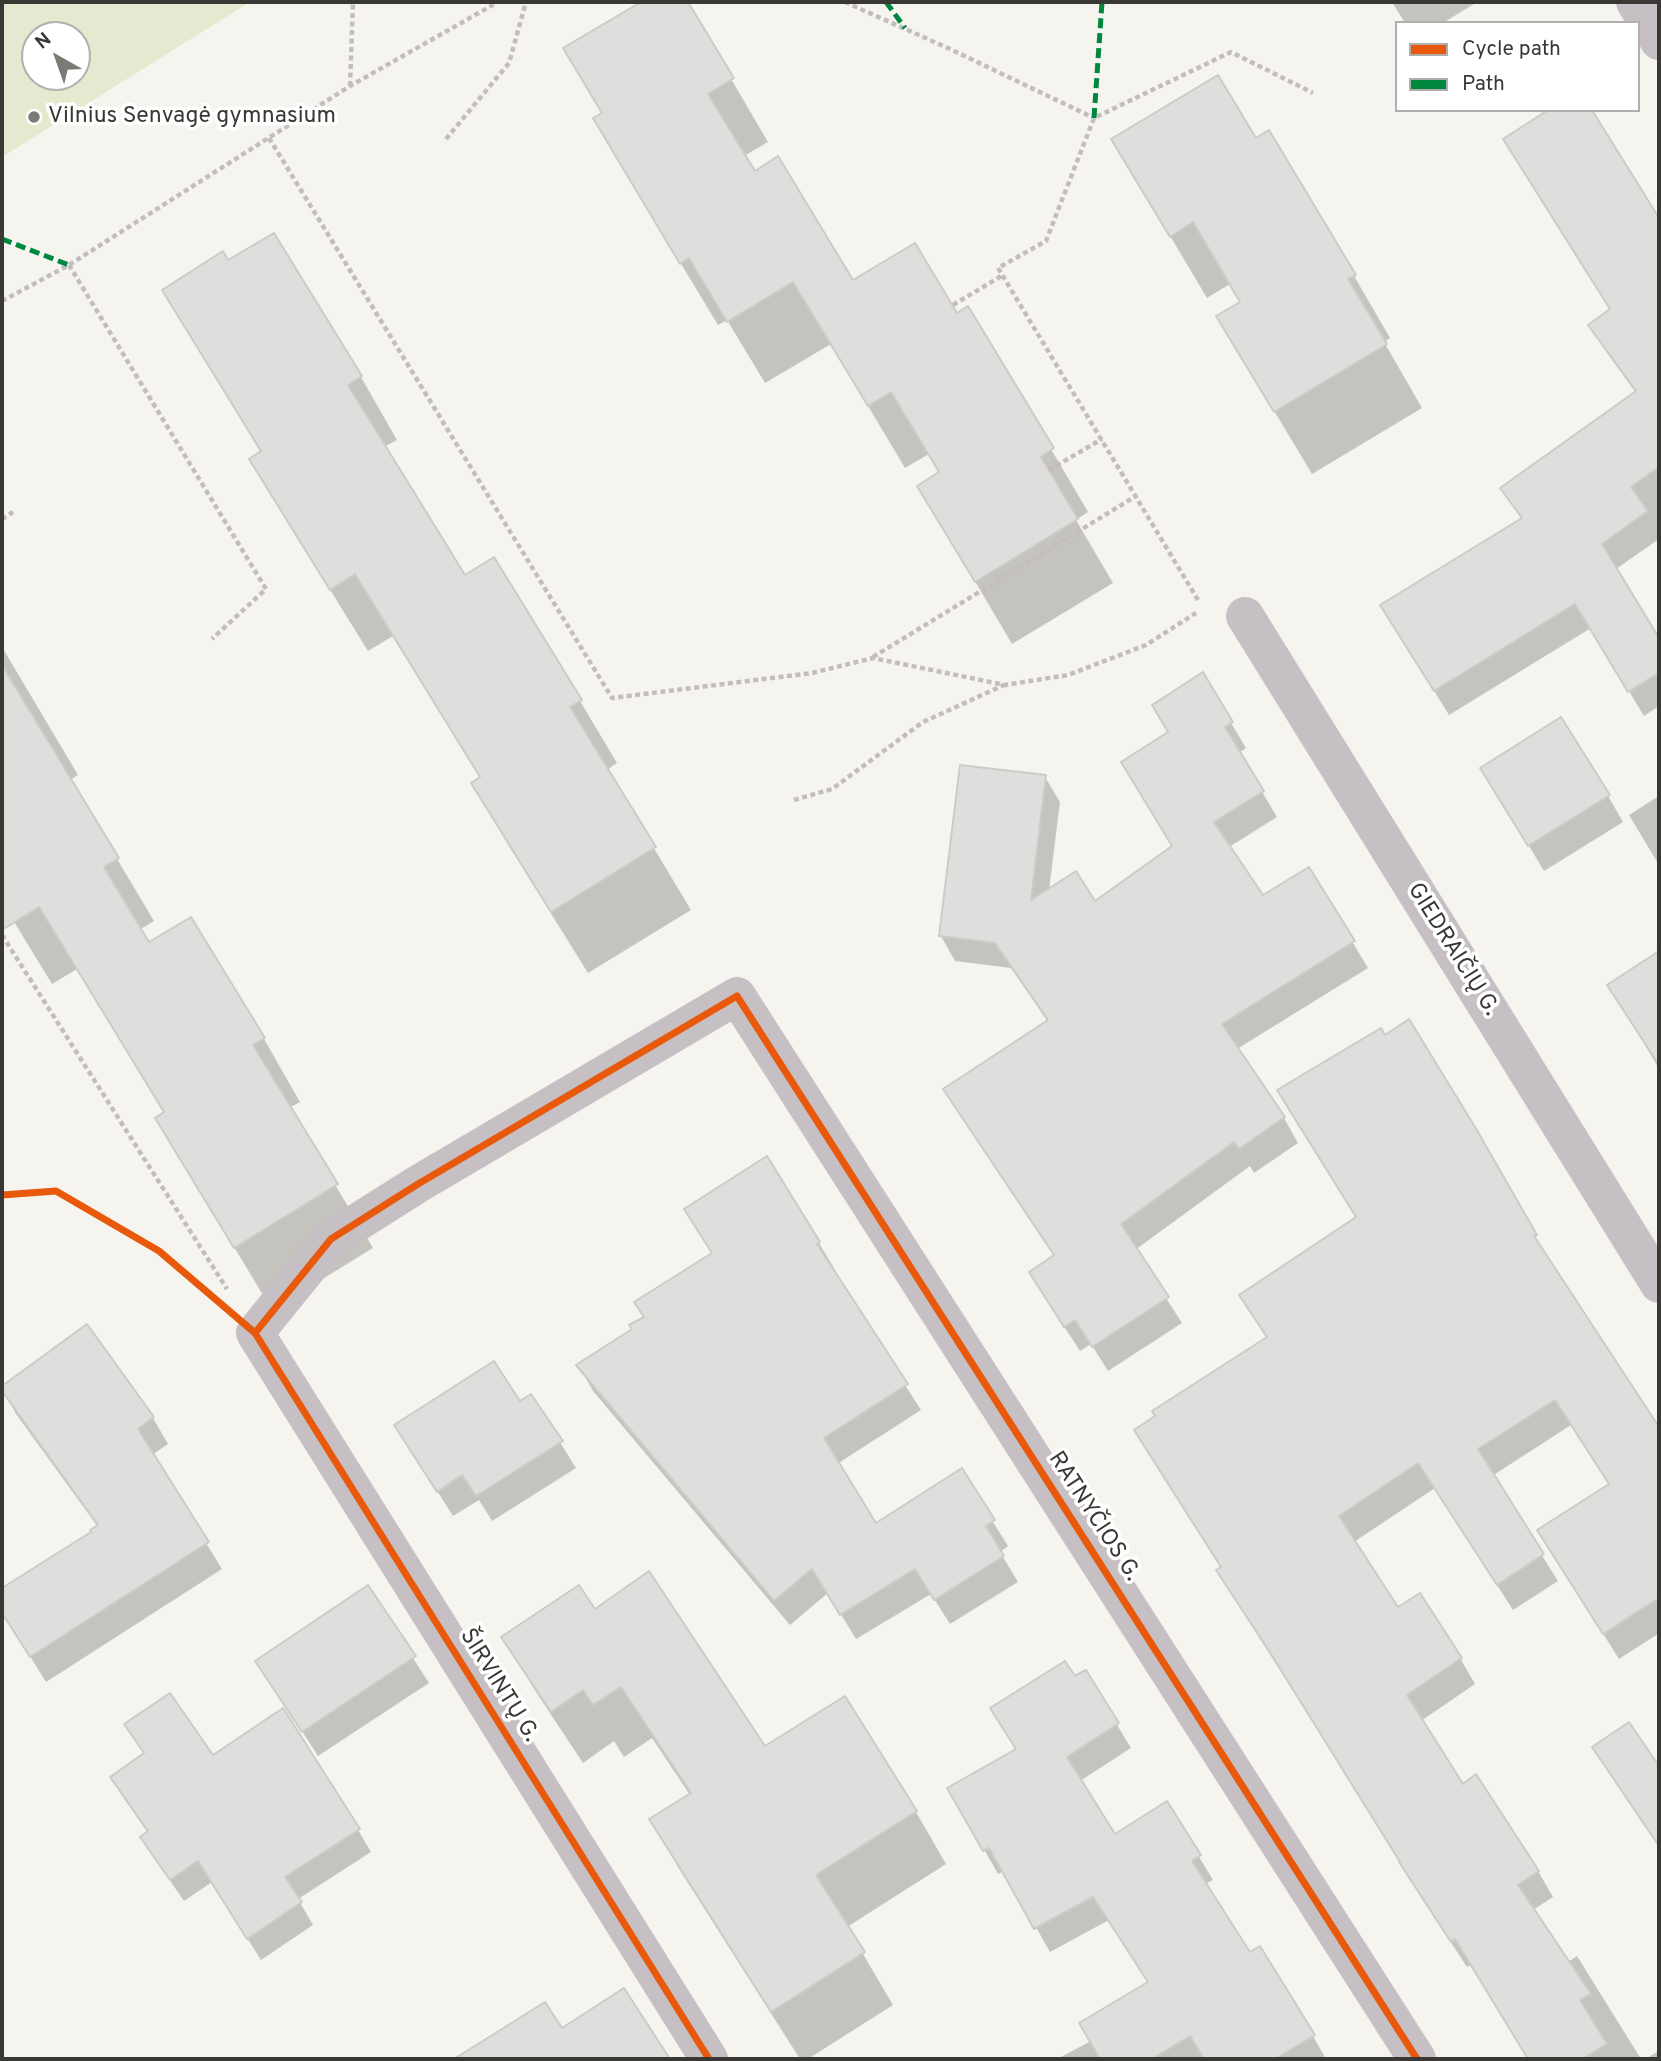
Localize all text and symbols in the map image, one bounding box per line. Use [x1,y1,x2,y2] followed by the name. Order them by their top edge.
[21,21,91,91] north arrow
[1395,21,1640,112] legend
[31,28,57,55] text: N
[1462,36,1561,63] text: Cycle path
[1462,71,1505,98] text: Path
[48,103,336,131] place label: Vilnius Senvagė gymnasium
[26,109,42,125] marker: Vilnius Senvagė gymnasium
[1400,879,1504,1021] street label: GIEDRAIČIŲ G.
[1041,1447,1145,1587] street label: RATNYČIOS G.
[452,1624,544,1748] street label: ŠIRVINTŲ G.

